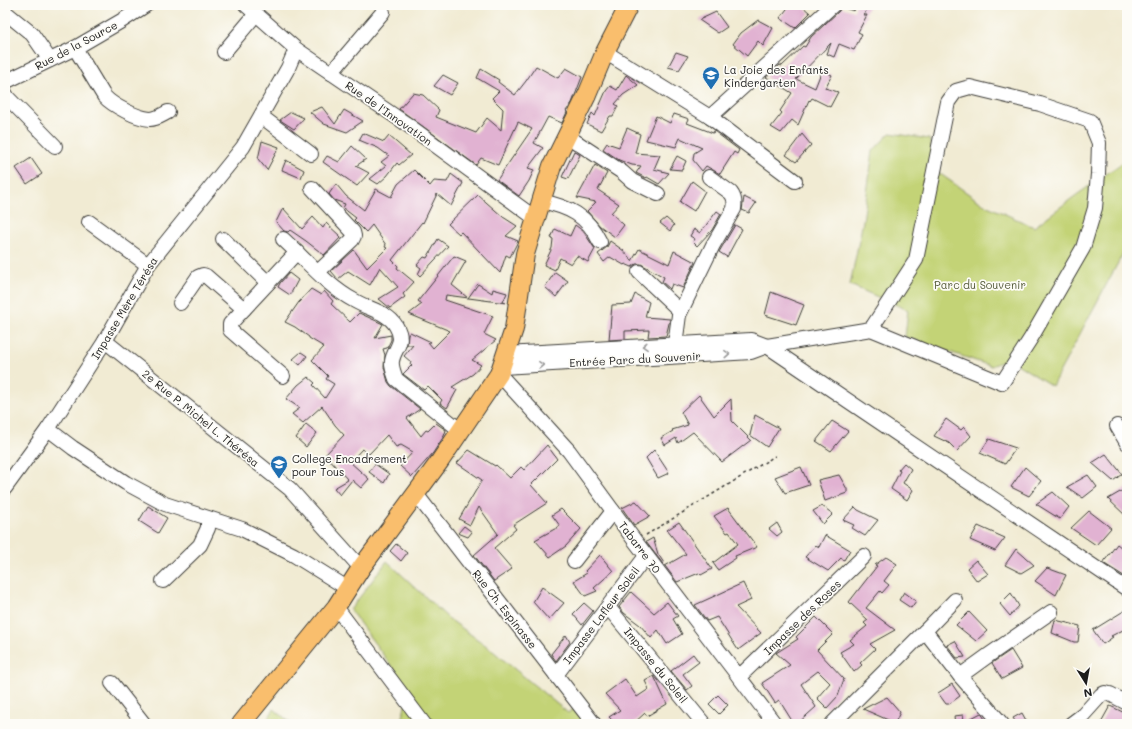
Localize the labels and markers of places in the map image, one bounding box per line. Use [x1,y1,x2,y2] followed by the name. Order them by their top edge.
[724,62,829,90] place label: La Joie des Enfants Kindergarten
[701,65,721,90] school or university icon: La Joie des Enfants Kindergarten
[292,451,407,479] place label: College Encadrement pour Tous
[269,454,289,479] school or university icon: College Encadrement pour Tous

